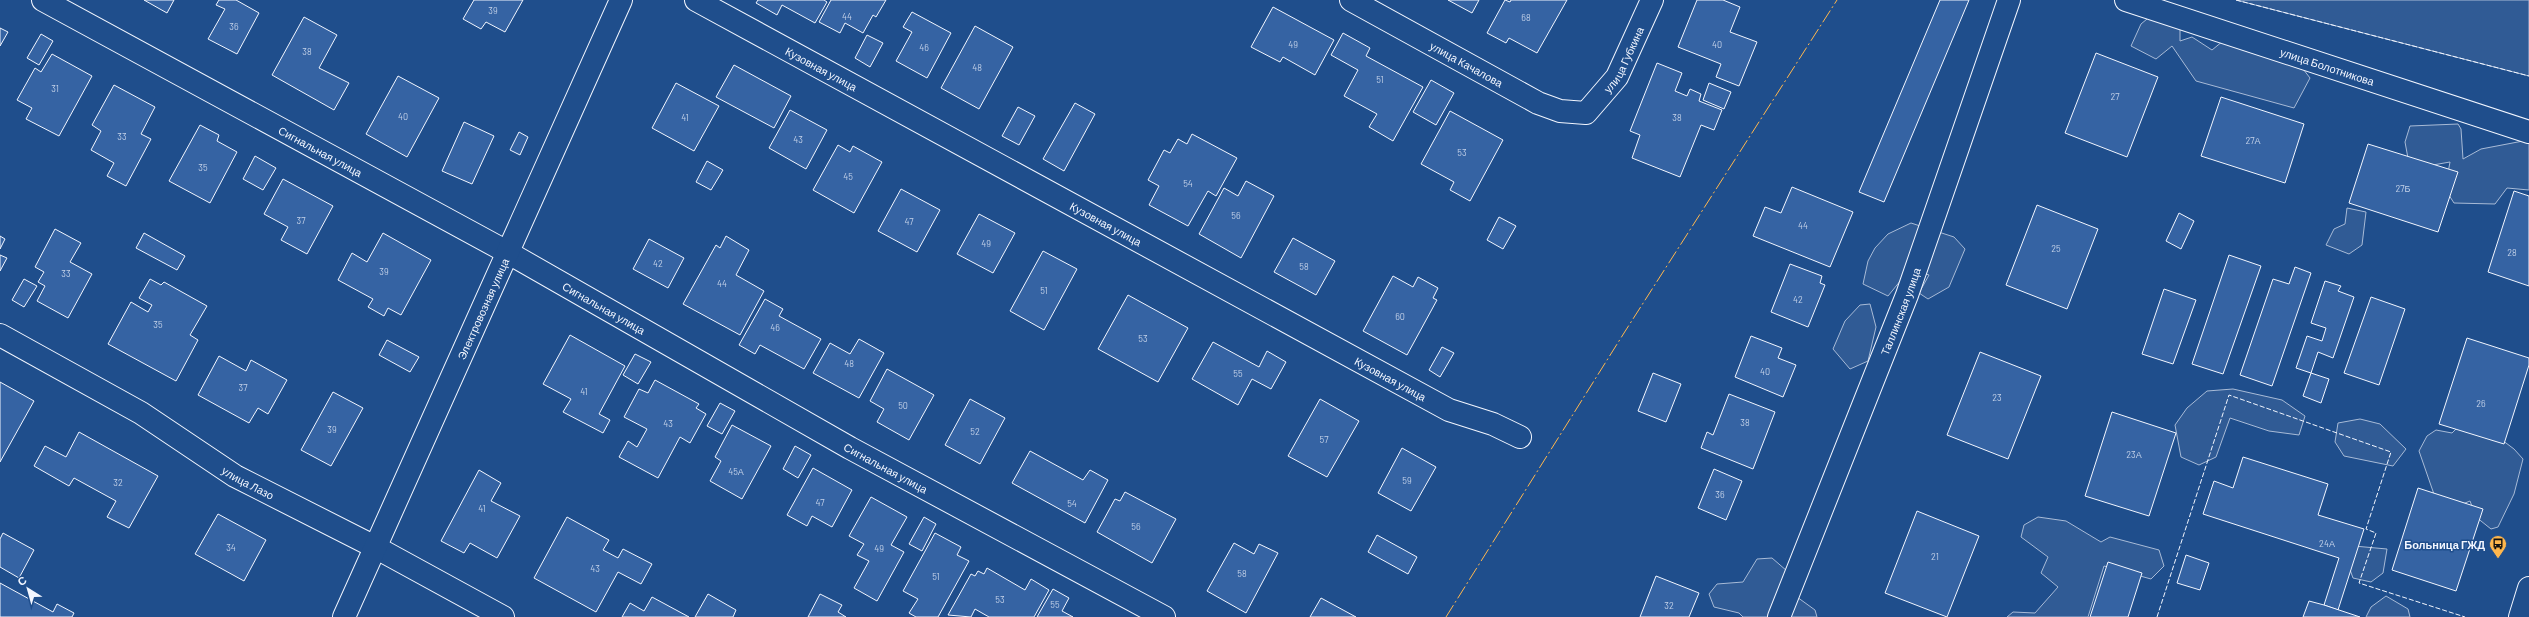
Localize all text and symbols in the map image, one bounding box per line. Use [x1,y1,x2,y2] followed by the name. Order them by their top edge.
[488,5,498,16] house number: 39
[842,11,852,22] house number: 44
[1521,12,1531,23] house number: 68
[229,21,239,32] house number: 36
[1600,24,1646,95] street label: улица Губкина
[1428,38,1506,89] street label: улица Качалова
[1288,39,1298,50] house number: 49
[1712,39,1722,50] house number: 40
[919,42,929,53] house number: 46
[784,44,860,94] street label: Кузовная улица
[2279,45,2377,88] street label: улица Болотникова
[302,46,312,57] house number: 38
[972,62,982,73] house number: 48
[1376,74,1384,85] house number: 51
[51,83,59,94] house number: 31
[2110,91,2120,102] house number: 27
[398,111,408,122] house number: 40
[681,112,689,123] house number: 41
[1672,112,1682,123] house number: 38
[277,123,365,179] street label: Сигнальная улица
[117,131,127,142] house number: 33
[793,134,803,145] house number: 43
[2245,135,2261,146] house number: 27А
[1457,147,1467,158] house number: 53
[198,162,208,173] house number: 35
[843,171,853,182] house number: 45
[1183,178,1193,189] house number: 54
[2396,183,2411,194] house number: 27Б
[1068,199,1145,248] street label: Кузовная улица
[1231,210,1241,221] house number: 56
[297,215,306,226] house number: 37
[905,216,914,227] house number: 47
[1798,220,1808,231] house number: 44
[981,238,991,249] house number: 49
[2051,243,2061,254] house number: 25
[2507,247,2517,258] house number: 28
[454,255,511,361] street label: Электровозная улица
[653,258,663,269] house number: 42
[1299,261,1309,272] house number: 58
[1877,265,1923,357] street label: Таллинская улица
[379,266,389,277] house number: 39
[61,268,71,279] house number: 33
[717,278,727,289] house number: 44
[561,279,649,337] street label: Сигнальная улица
[1040,285,1048,296] house number: 51
[1793,294,1803,305] house number: 42
[1395,311,1405,322] house number: 60
[153,319,163,330] house number: 35
[770,322,780,333] house number: 46
[1138,333,1148,344] house number: 53
[1353,354,1429,403] street label: Кузовная улица
[844,358,854,369] house number: 48
[1760,366,1770,377] house number: 40
[1233,368,1243,379] house number: 55
[239,382,248,393] house number: 37
[580,386,588,397] house number: 41
[1992,392,2002,403] house number: 23
[2476,398,2486,409] house number: 26
[898,400,908,411] house number: 50
[1740,417,1750,428] house number: 38
[663,418,673,429] house number: 43
[327,424,337,435] house number: 39
[970,426,980,437] house number: 52
[1320,434,1329,445] house number: 57
[842,440,931,496] street label: Сигнальная улица
[2126,449,2142,460] house number: 23А
[220,463,276,501] street label: улица Лазо
[728,466,744,477] house number: 45А
[1402,475,1412,486] house number: 59
[113,477,123,488] house number: 32
[1715,489,1725,500] house number: 36
[816,497,825,508] house number: 47
[1067,498,1077,509] house number: 54
[478,503,486,514] house number: 41
[1131,521,1141,532] house number: 56
[2488,534,2508,559] bus stop icon: Больница ГЖД
[2319,538,2335,549] house number: 24А
[2404,538,2485,551] place label: Больница ГЖД
[226,542,236,553] house number: 34
[874,543,884,554] house number: 49
[1931,551,1939,562] house number: 21
[590,563,600,574] house number: 43
[1237,568,1247,579] house number: 58
[8,569,48,609] north arrow
[932,571,940,582] house number: 51
[15,573,29,588] text: С
[995,594,1005,605] house number: 53
[1050,599,1060,610] house number: 55
[1664,600,1674,611] house number: 32

